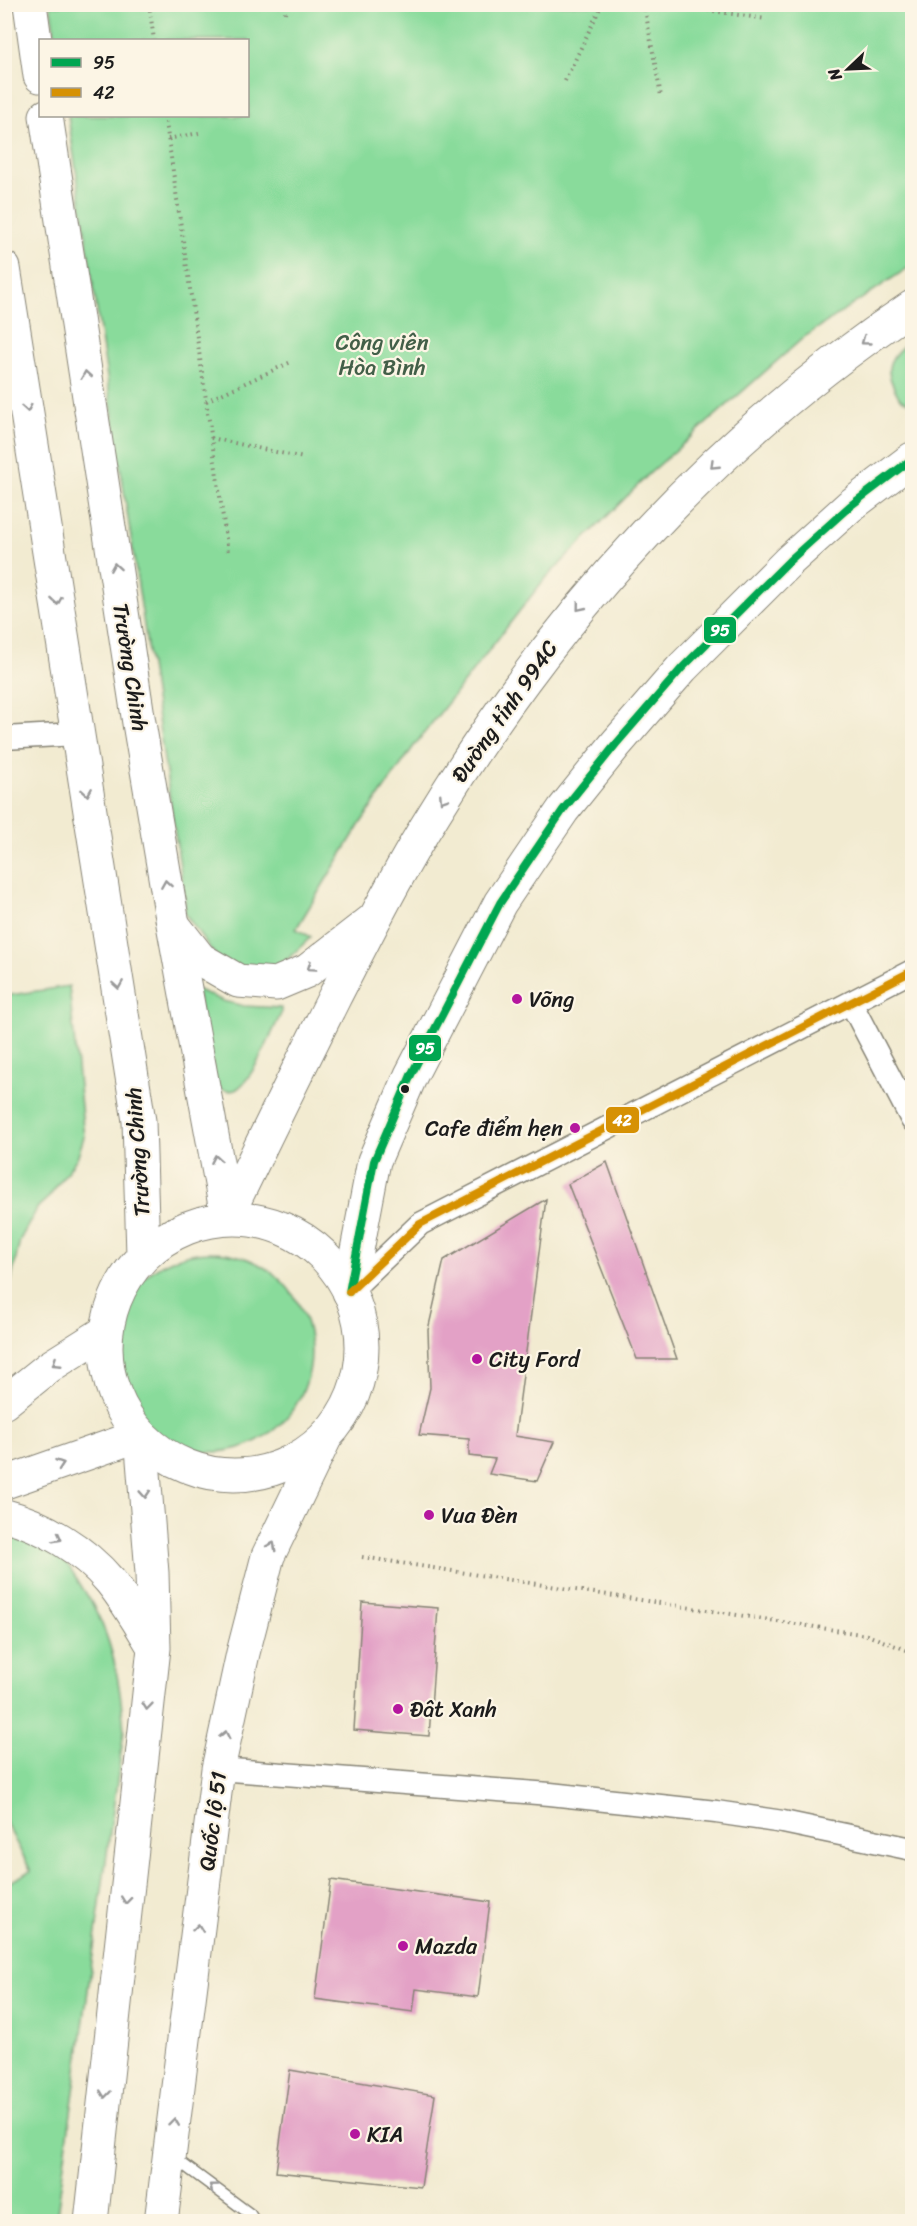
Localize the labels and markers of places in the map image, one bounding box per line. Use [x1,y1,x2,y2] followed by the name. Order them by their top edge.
[529,980,574,1019] place label: Võng
[510,992,524,1006] marker: Võng
[399,1083,411,1095] unlabelled marker
[425,1109,563,1148] place label: Cafe điểm hẹn
[568,1121,582,1135] marker: Cafe điểm hẹn
[489,1340,581,1379] place label: City Ford
[470,1352,484,1366] marker: City Ford
[441,1496,518,1535] place label: Vua Đèn
[422,1508,436,1522] marker: Vua Đèn
[410,1690,497,1729] place label: Đât Xanh
[391,1702,405,1716] marker: Đât Xanh
[415,1927,478,1966] place label: Mazda
[396,1939,410,1953] marker: Mazda
[367,2115,403,2154] place label: KIA
[348,2127,362,2141] marker: KIA

